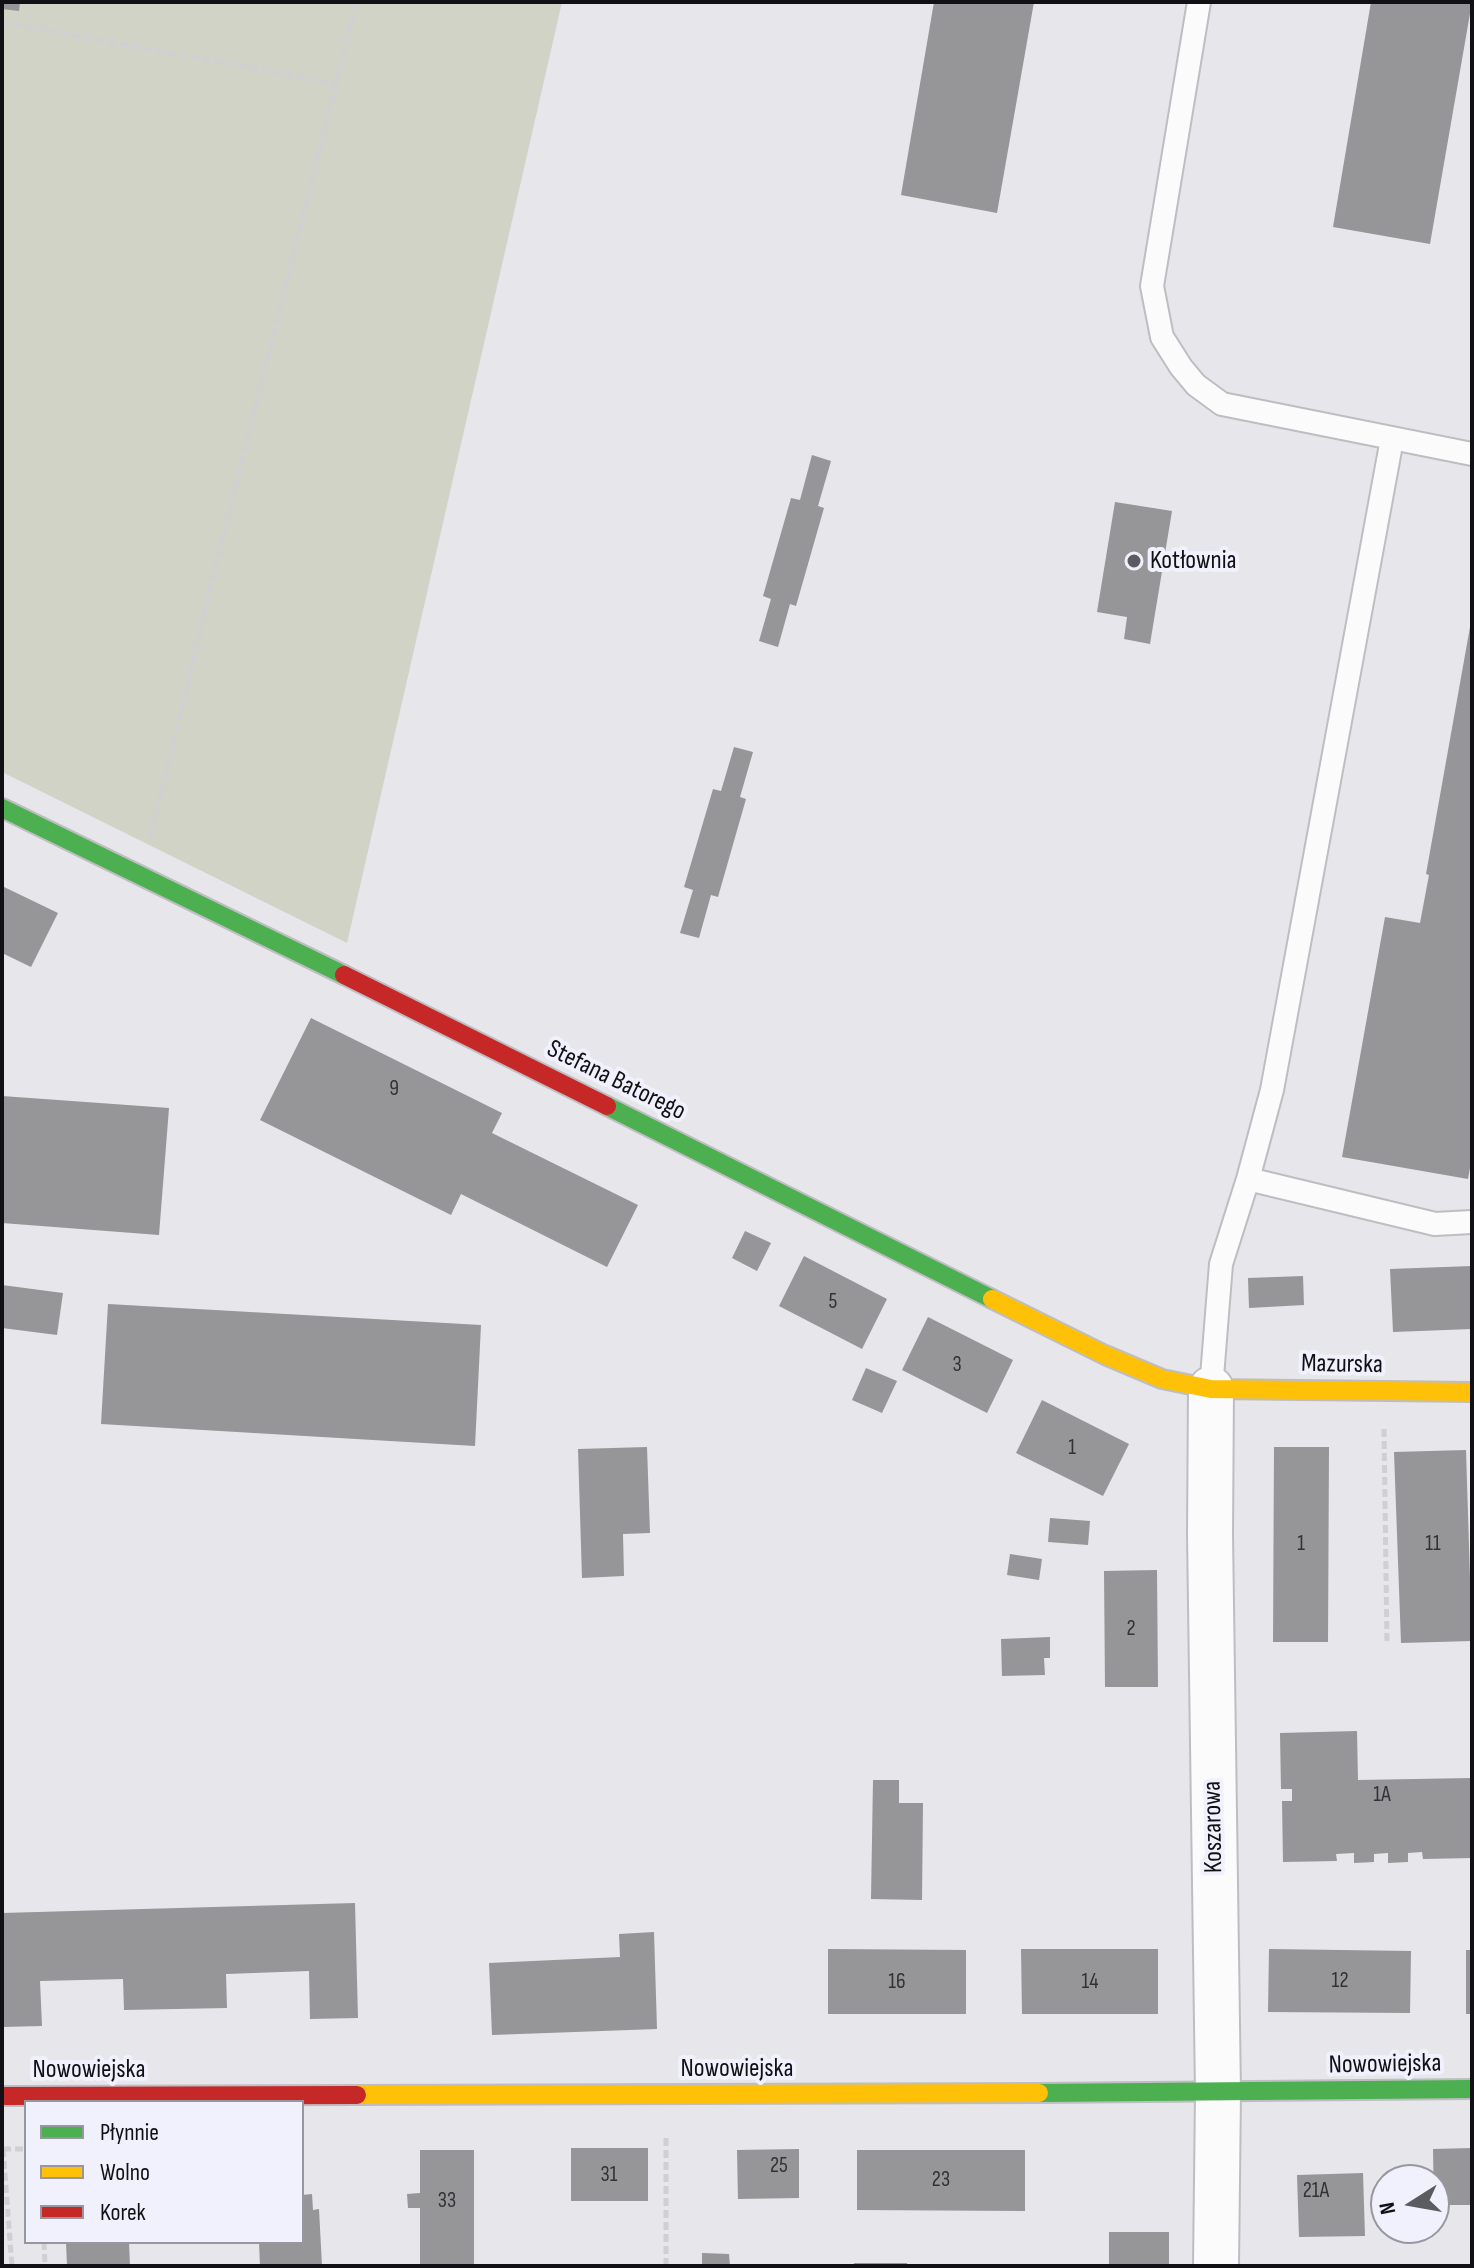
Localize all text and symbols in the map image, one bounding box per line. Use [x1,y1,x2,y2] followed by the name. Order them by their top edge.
[1150,545,1237,577] place label: Kotłownia
[1125,552,1143,570] marker: Kotłownia
[542,1034,690,1128] street label: Stefana Batorego
[389,1076,399,1102] house number: 9
[829,1289,837,1315] house number: 5
[1301,1349,1383,1381] street label: Mazurska
[952,1352,962,1378] house number: 3
[1068,1435,1076,1461] house number: 1
[1297,1531,1305,1557] house number: 1
[1425,1531,1441,1557] house number: 11
[1126,1616,1136,1642] house number: 2
[1198,1781,1230,1873] street label: Koszarowa
[1373,1782,1391,1808] house number: 1A
[1331,1968,1349,1994] house number: 12
[888,1969,906,1995] house number: 16
[1082,1969,1098,1995] house number: 14
[1328,2048,1442,2082] street label: Nowowiejska
[681,2053,793,2085] street label: Nowowiejska
[33,2054,145,2086] street label: Nowowiejska
[24,2100,304,2244] legend
[100,2118,159,2147] text: Płynnie
[770,2153,788,2179] house number: 25
[100,2158,150,2187] text: Wolno
[601,2162,617,2188] house number: 31
[1370,2164,1450,2244] north arrow
[932,2167,950,2193] house number: 23
[1303,2178,1329,2204] house number: 21A
[438,2188,456,2214] house number: 33
[100,2198,146,2227] text: Korek
[1374,2200,1402,2217] text: N

